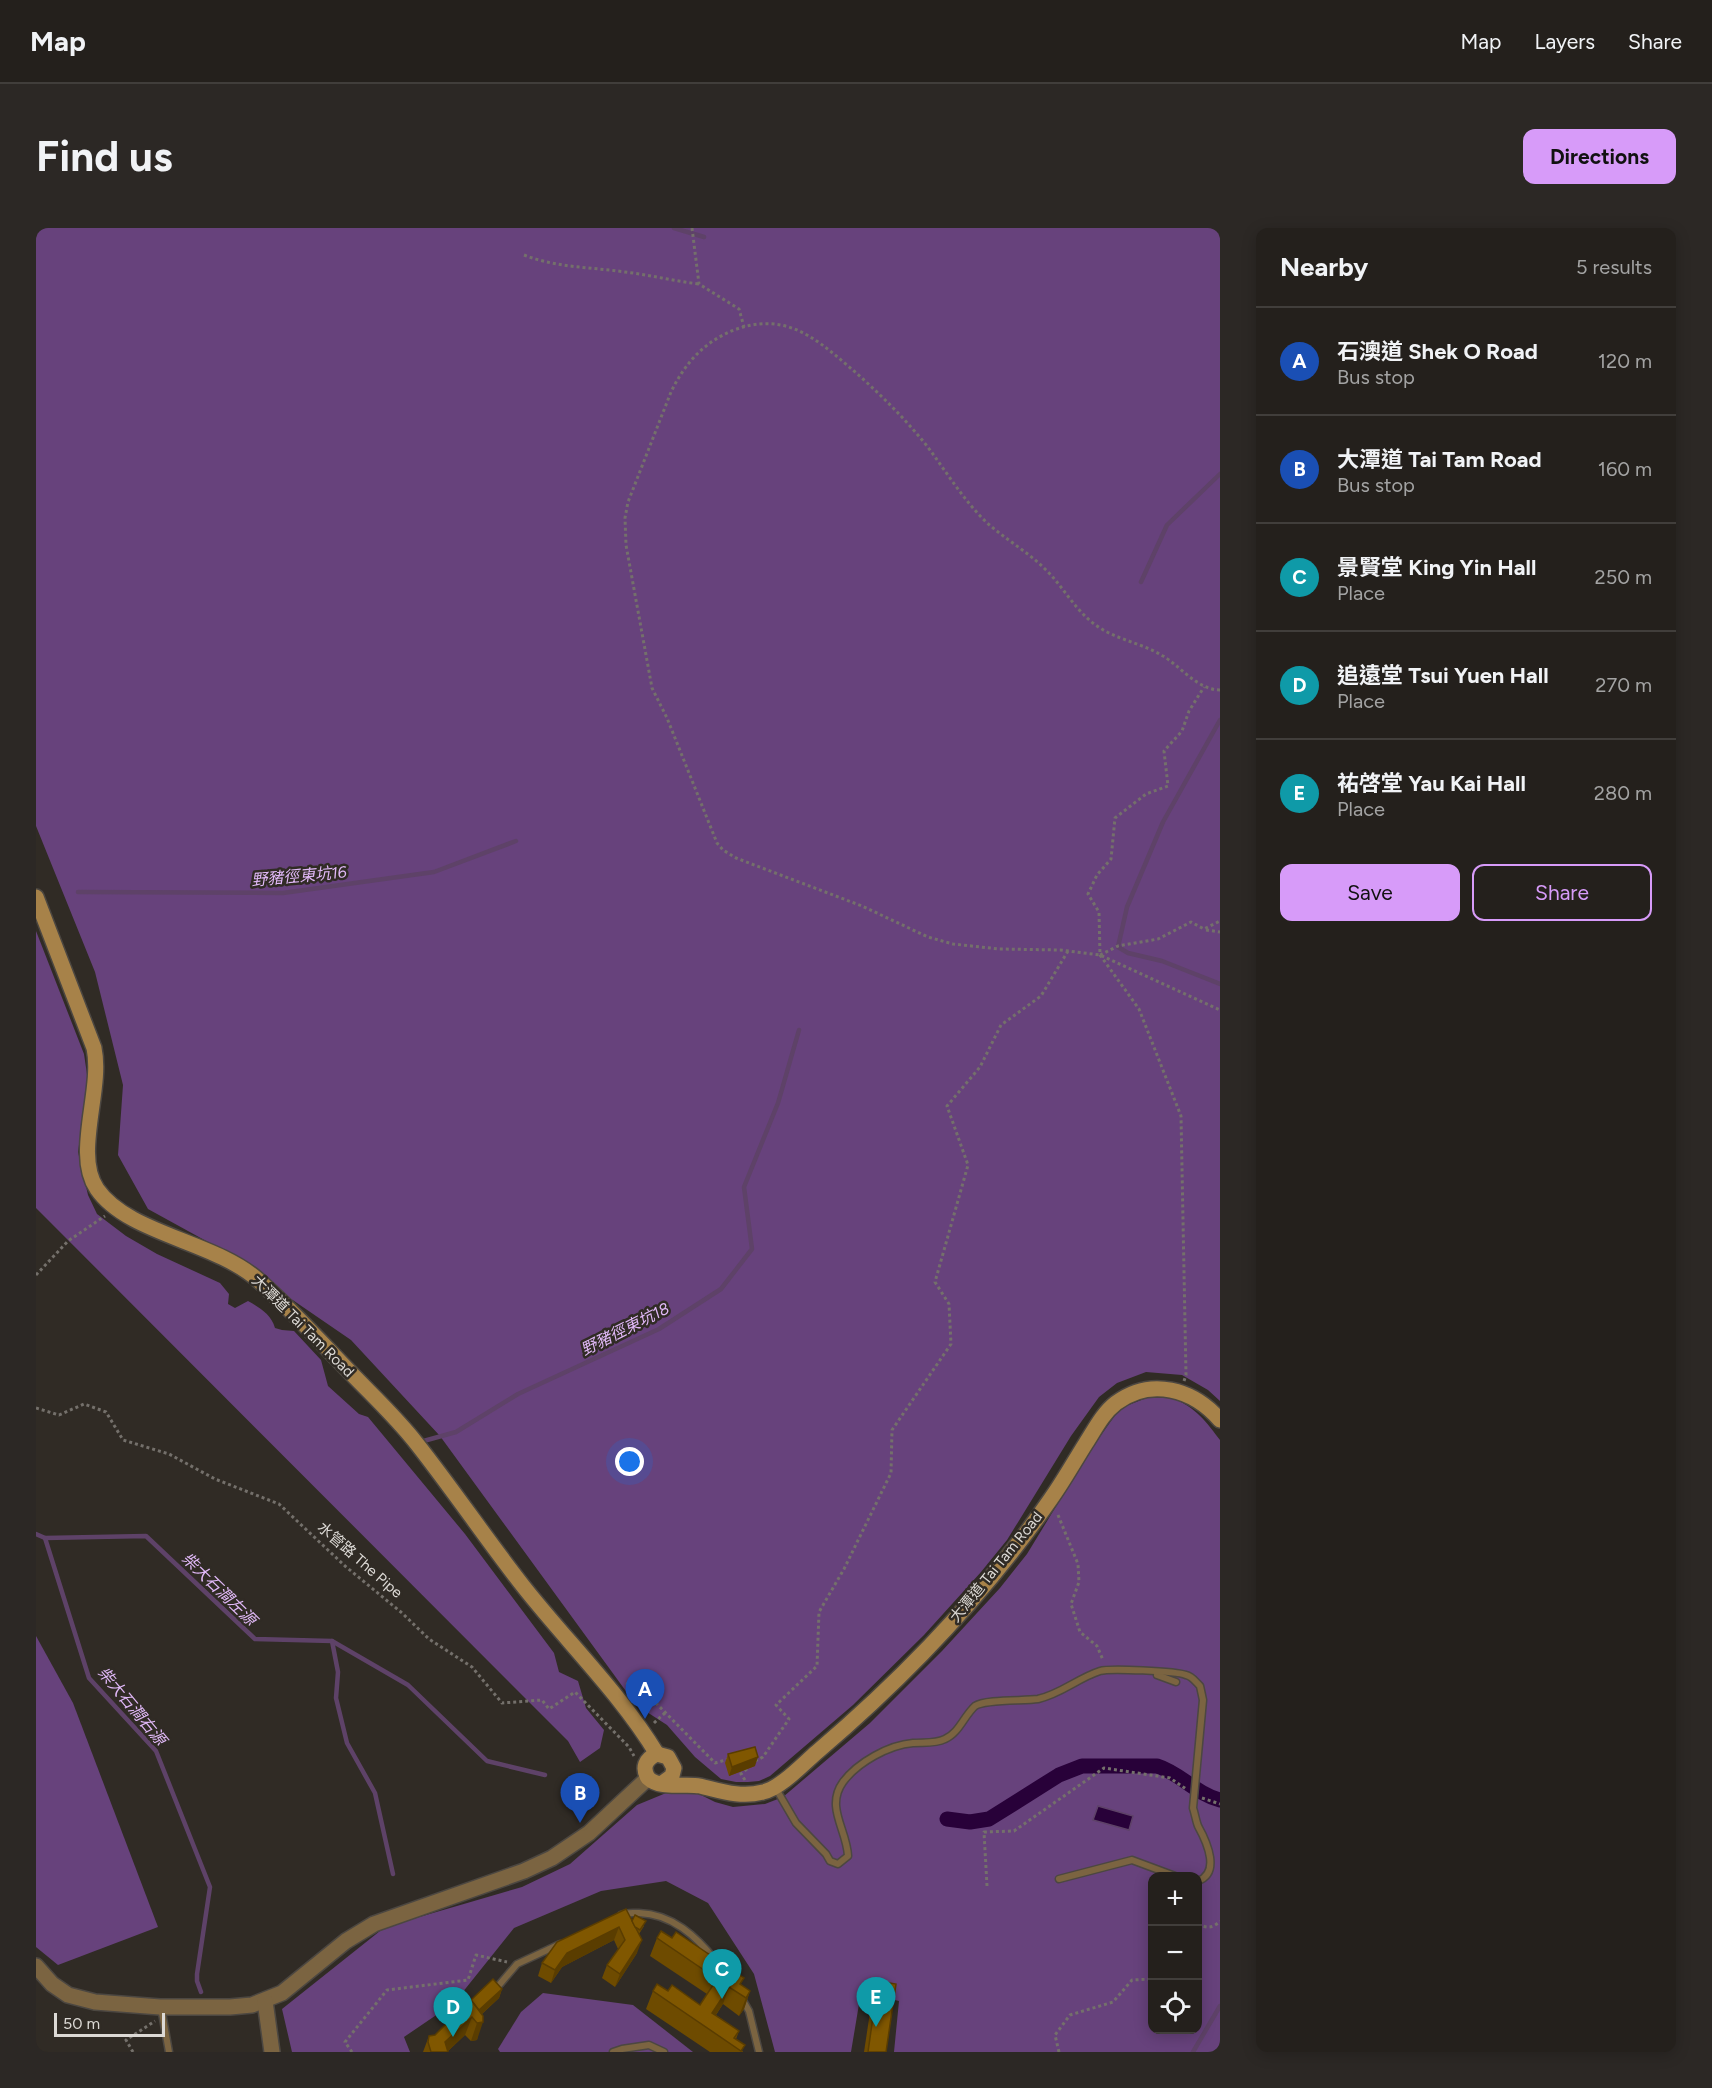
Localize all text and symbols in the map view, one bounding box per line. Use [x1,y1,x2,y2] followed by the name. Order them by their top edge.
[30,24,86,58] text: Map
[1461,29,1501,54] text: Map
[1534,29,1595,54] text: Layers
[1628,29,1682,54] text: Share
[1523,129,1676,184] button: Directions
[36,131,173,182] text: Find us
[1280,251,1368,283] text: Nearby
[1576,255,1652,279] text: 5 results
[1337,338,1538,365] text: 石澳道 Shek O Road
[1292,349,1307,373] text: A
[1598,349,1652,373] text: 120 m
[1337,365,1415,389] text: Bus stop
[1337,446,1542,473] text: 大潭道 Tai Tam Road
[1293,457,1306,481] text: B
[1598,457,1652,481] text: 160 m
[1337,473,1415,497] text: Bus stop
[1337,554,1536,581] text: 景賢堂 King Yin Hall
[1292,565,1307,589] text: C
[1595,565,1652,589] text: 250 m
[1337,581,1385,605] text: Place
[1337,662,1549,689] text: 追遠堂 Tsui Yuen Hall
[1293,673,1307,697] text: D
[1595,673,1652,697] text: 270 m
[1337,689,1385,713] text: Place
[1337,770,1526,797] text: 祐啓堂 Yau Kai Hall
[1294,781,1305,805] text: E
[1594,781,1652,805] text: 280 m
[1337,797,1385,821] text: Place
[251,862,348,890] water label: 野豬徑東坑16
[1280,864,1460,921] button: Save
[1472,864,1652,921] button: Share
[248,1271,358,1381] street label: 大潭道 Tai Tam Road
[578,1299,672,1359] water label: 野豬徑東坑18
[615,1447,644,1476] your location
[946,1508,1046,1626] street label: 大潭道 Tai Tam Road
[314,1518,406,1602] street label: 水管路 The Pipe
[178,1549,262,1631] water label: 柴大石澗左源
[94,1663,172,1751] water label: 柴大石澗右源
[626,1670,664,1719] pin: A
[560,1774,600,1823] pin: B
[1148,1872,1202,2034] map controls
[1148,1872,1202,1926] button: +
[1148,1926,1202,1980] button: −
[702,1950,742,1999] pin: C
[856,1978,896,2027] pin: E
[1148,1980,1202,2034] button: locate
[434,1988,472,2037] pin: D
[54,2010,165,2038] scale bar
[63,2014,100,2033] text: 50 m

